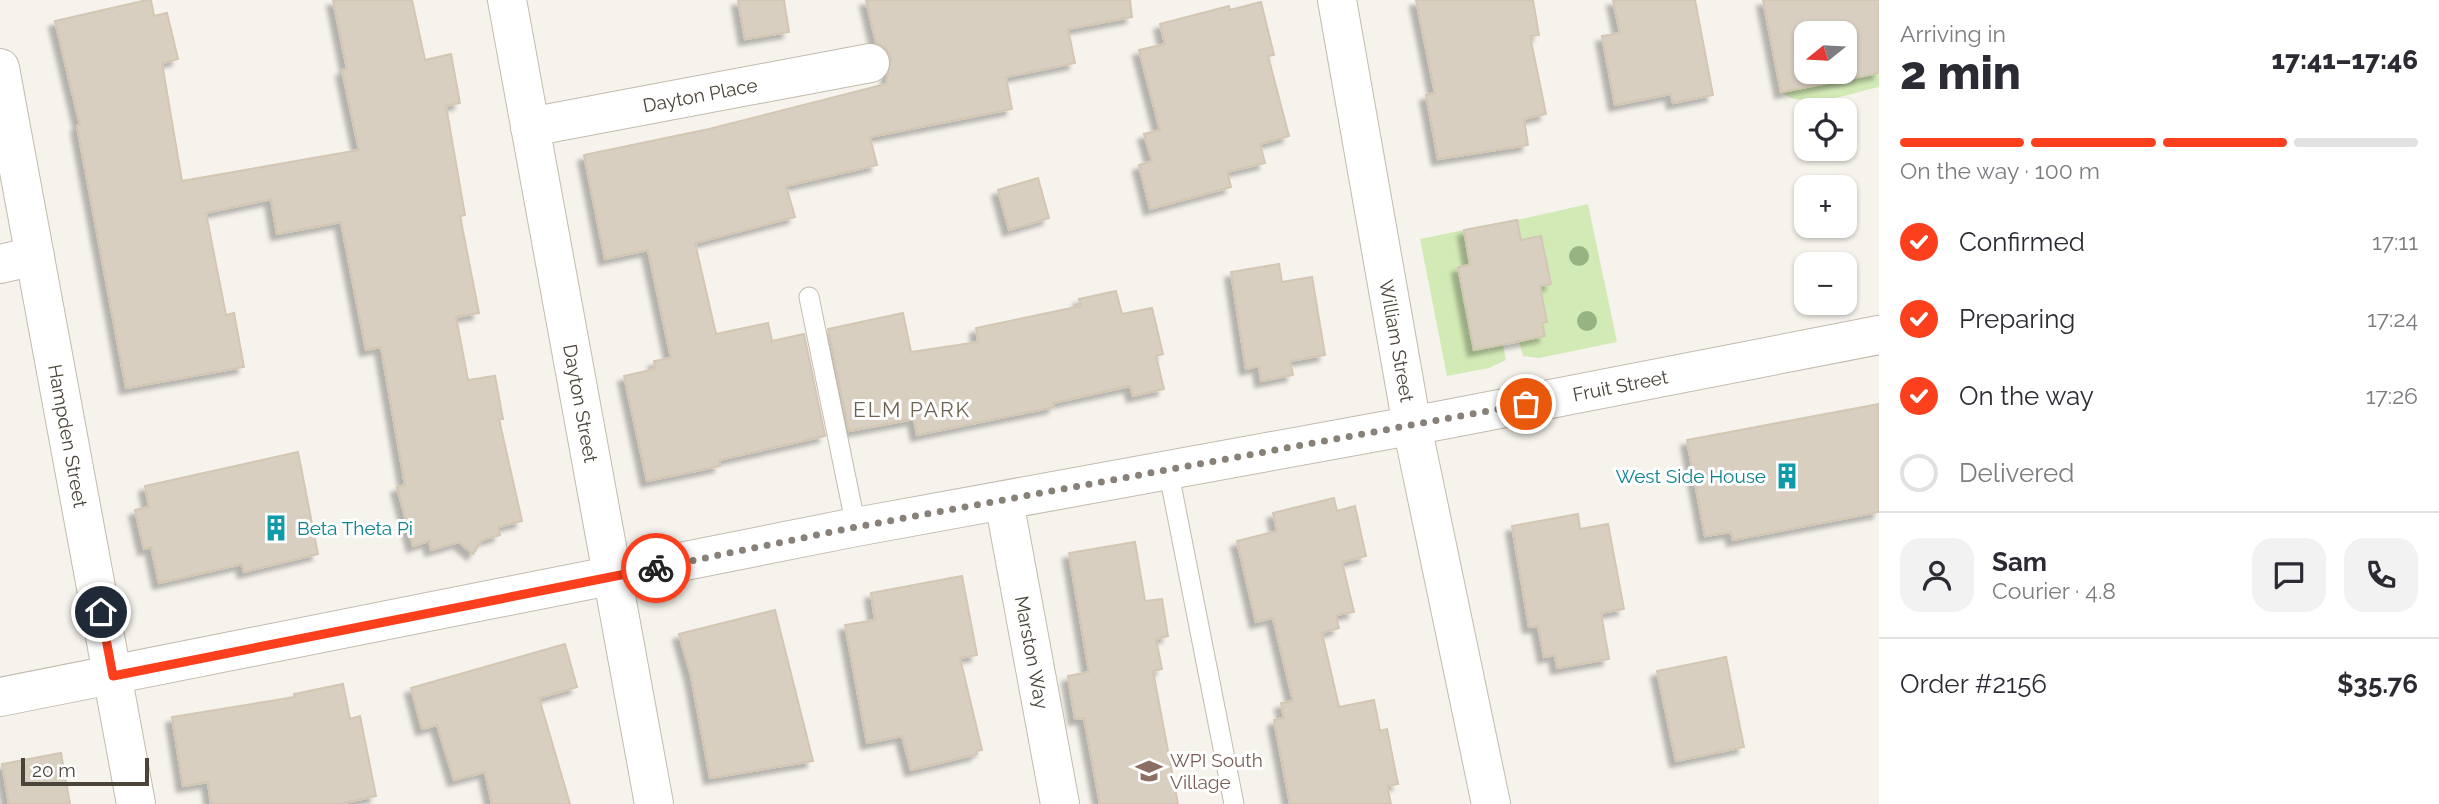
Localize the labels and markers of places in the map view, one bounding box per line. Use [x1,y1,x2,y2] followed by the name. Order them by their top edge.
[1496,374,1556,434] pin
[1772,461,1802,491] building icon: West Side House
[1616,465,1766,487] place label: West Side House
[261,513,291,543] building icon: Beta Theta Pi
[297,517,413,539] place label: Beta Theta Pi
[71,582,131,642] pin
[1170,749,1263,793] place label: WPI South Village
[1134,756,1164,786] school or university icon: WPI South Village

